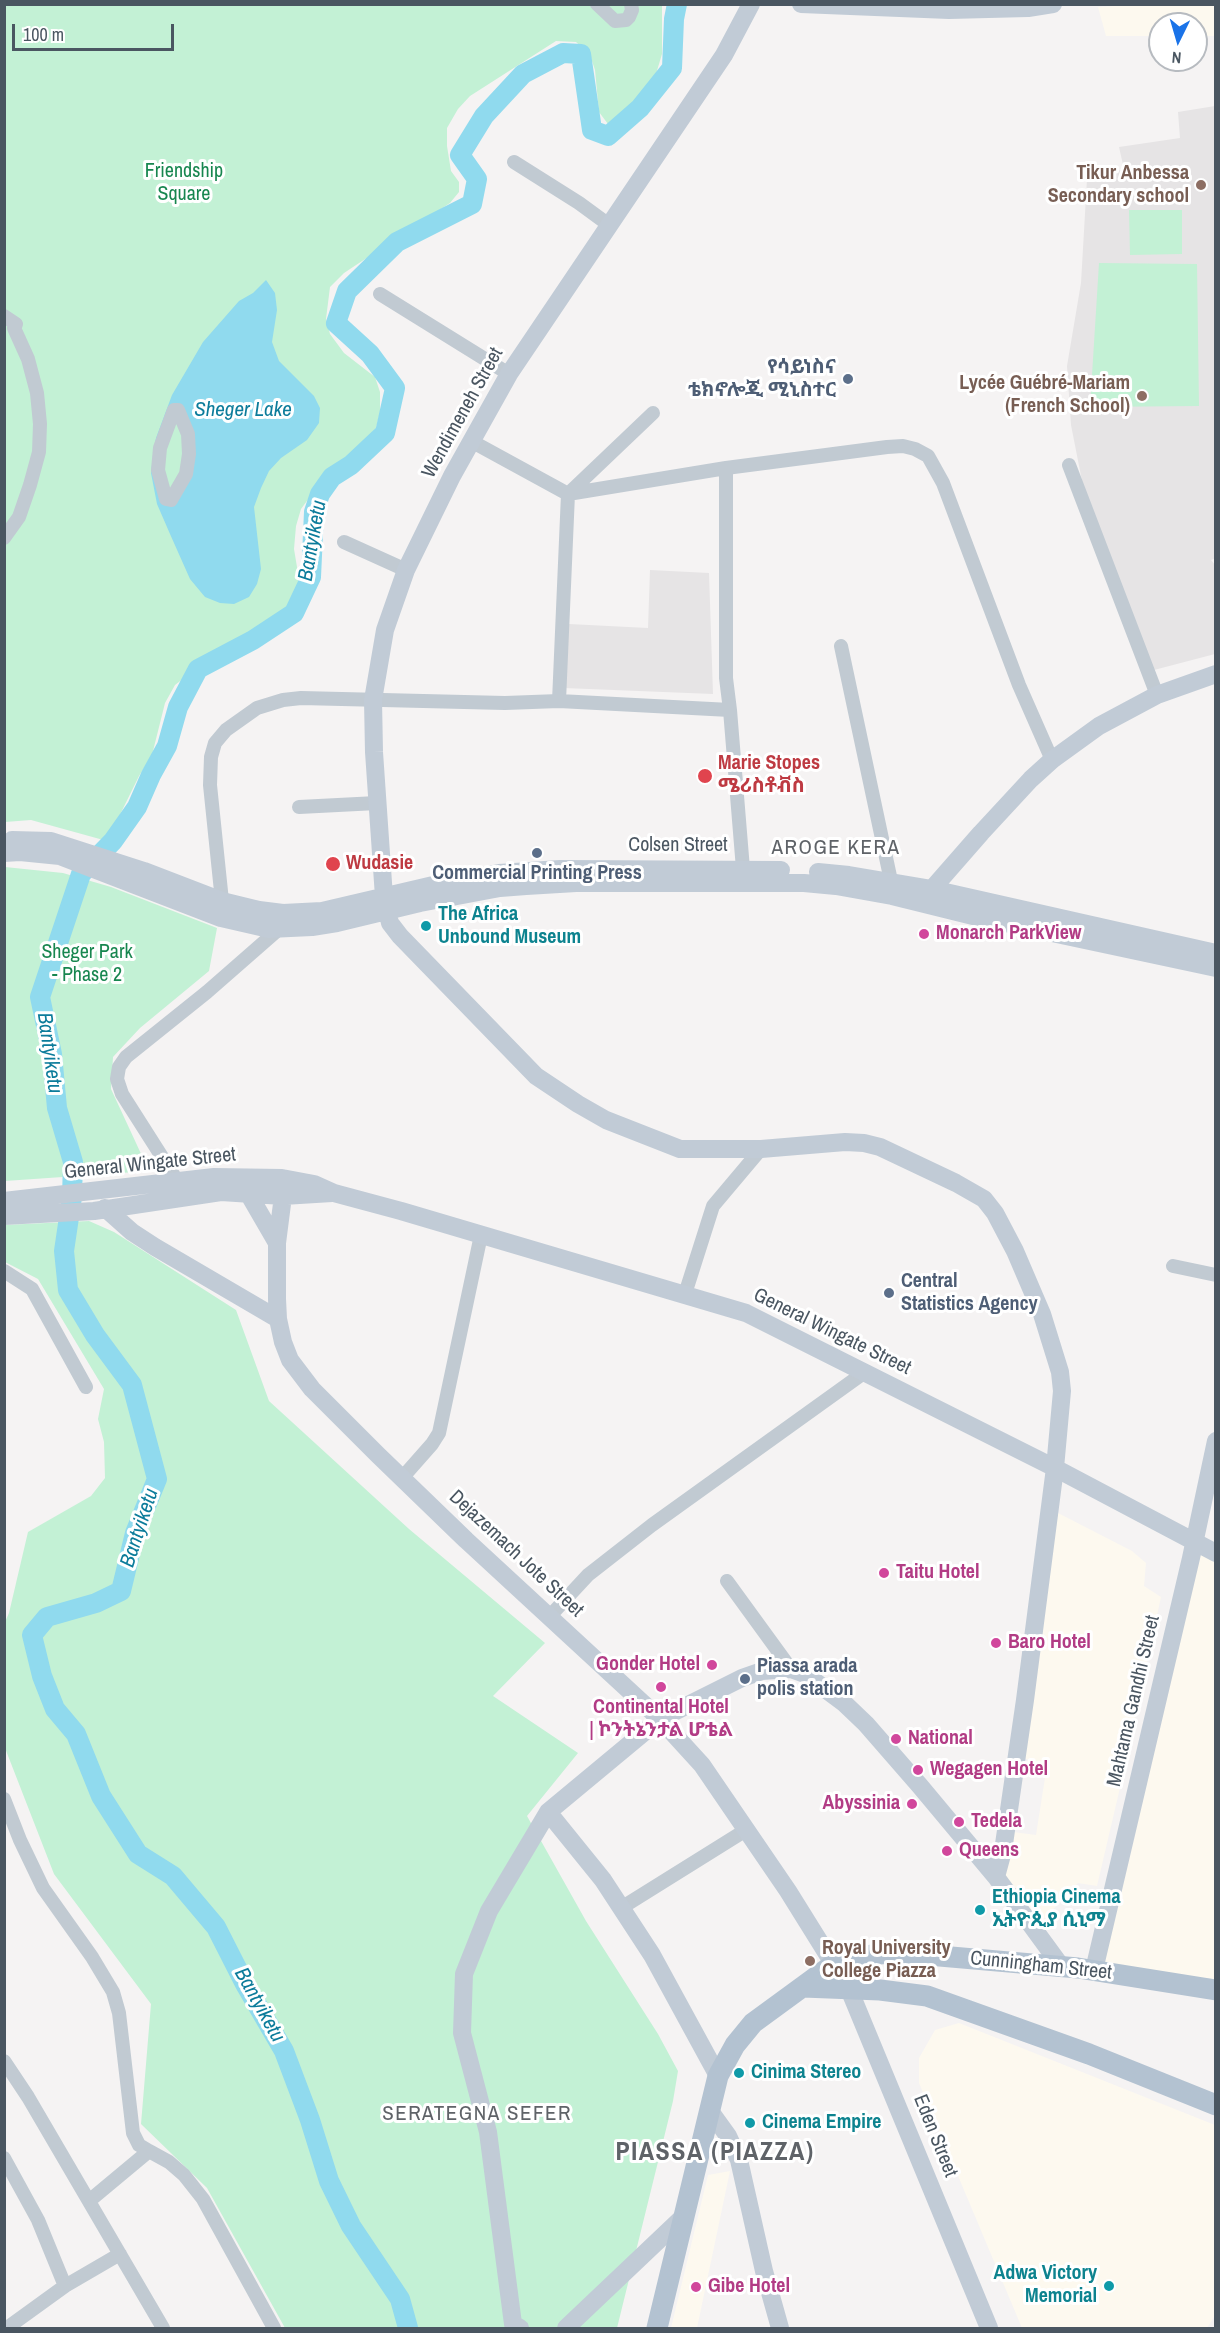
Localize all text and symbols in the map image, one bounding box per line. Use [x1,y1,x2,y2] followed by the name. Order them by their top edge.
[15,12,177,50] scale bar
[1148,12,1208,72] north arrow
[23,22,64,47] text: 100 m
[1171,47,1182,69] text: N
[145,160,223,207] park label: Friendship Square
[1048,162,1189,209] place label: Tikur Anbessa Secondary school
[1194,178,1208,192] marker: Tikur Anbessa Secondary school
[417,344,509,482] street label: Wendimeneh Street
[688,356,836,403] place label: የሳይነስና ቴክኖሎጂ ሚኒስተር
[841,372,855,386] marker: የሳይነስና ቴክኖሎጂ ሚኒስተር
[959,372,1130,419] place label: Lycée Guébré-Mariam (French School)
[1135,389,1149,403] marker: Lycée Guébré-Mariam (French School)
[194,397,292,423] water label: Sheger Lake
[294,499,332,583] water label: Bantyiketu
[718,752,820,799] place label: Marie Stopes ሜሪስቶቭስ
[696,767,714,785] marker: Marie Stopes ሜሪስቶቭስ
[628,834,728,858] street label: Colsen Street
[772,835,900,861] district label: AROGE KERA
[530,846,544,860] marker: Commercial Printing Press
[346,852,413,876] place label: Wudasie
[324,855,342,873] marker: Wudasie
[432,862,642,886] place label: Commercial Printing Press
[438,903,581,950] place label: The Africa Unbound Museum
[419,919,433,933] marker: The Africa Unbound Museum
[936,922,1082,946] place label: Monarch ParkView
[917,927,931,941] marker: Monarch ParkView
[41,941,133,988] park label: Sheger Park - Phase 2
[31,1011,67,1095] water label: Bantyiketu
[63,1143,237,1185] street label: General Wingate Street
[901,1270,1038,1317] place label: Central Statistics Agency
[749,1283,915,1381] street label: General Wingate Street
[882,1286,896,1300] marker: Central Statistics Agency
[115,1485,165,1571] water label: Bantyiketu
[444,1486,588,1622] street label: Dejazemach Jote Street
[896,1561,980,1585] place label: Taitu Hotel
[877,1566,891,1580] marker: Taitu Hotel
[1103,1613,1165,1789] street label: Mahtama Gandhi Street
[1008,1631,1091,1655] place label: Baro Hotel
[989,1636,1003,1650] marker: Baro Hotel
[596,1653,700,1677] place label: Gonder Hotel
[757,1655,857,1702] place label: Piassa arada polis station
[705,1658,719,1672] marker: Gonder Hotel
[738,1672,752,1686] marker: Piassa arada polis station
[654,1680,668,1694] marker: Continental Hotel | ኮንትኔንታል ሆቴል
[589,1696,733,1743] place label: Continental Hotel | ኮንትኔንታል ሆቴል
[908,1727,973,1751] place label: National
[889,1732,903,1746] marker: National
[930,1758,1048,1782] place label: Wegagen Hotel
[911,1763,925,1777] marker: Wegagen Hotel
[823,1792,900,1816] place label: Abyssinia
[905,1797,919,1811] marker: Abyssinia
[971,1810,1022,1834] place label: Tedela
[952,1815,966,1829] marker: Tedela
[959,1839,1019,1863] place label: Queens
[940,1844,954,1858] marker: Queens
[992,1886,1120,1933] place label: Ethiopia Cinema ኢትዮጲያ ሲኒማ
[973,1903,987,1917] marker: Ethiopia Cinema ኢትዮጲያ ሲኒማ
[822,1937,951,1984] place label: Royal University College Piazza
[969,1947,1113,1985] street label: Cunningham Street
[803,1954,817,1968] marker: Royal University College Piazza
[228,1963,290,2047] water label: Bantyiketu
[751,2061,861,2085] place label: Cinima Stereo
[732,2066,746,2080] marker: Cinima Stereo
[908,2091,962,2181] street label: Eden Street
[382,2101,572,2127] district label: SERATEGNA SEFER
[762,2111,881,2135] place label: Cinema Empire
[743,2116,757,2130] marker: Cinema Empire
[616,2137,814,2169] district label: PIASSA (PIAZZA)
[993,2262,1097,2309] place label: Adwa Victory Memorial
[708,2275,790,2299] place label: Gibe Hotel
[1102,2279,1116,2293] marker: Adwa Victory Memorial
[689,2280,703,2294] marker: Gibe Hotel

